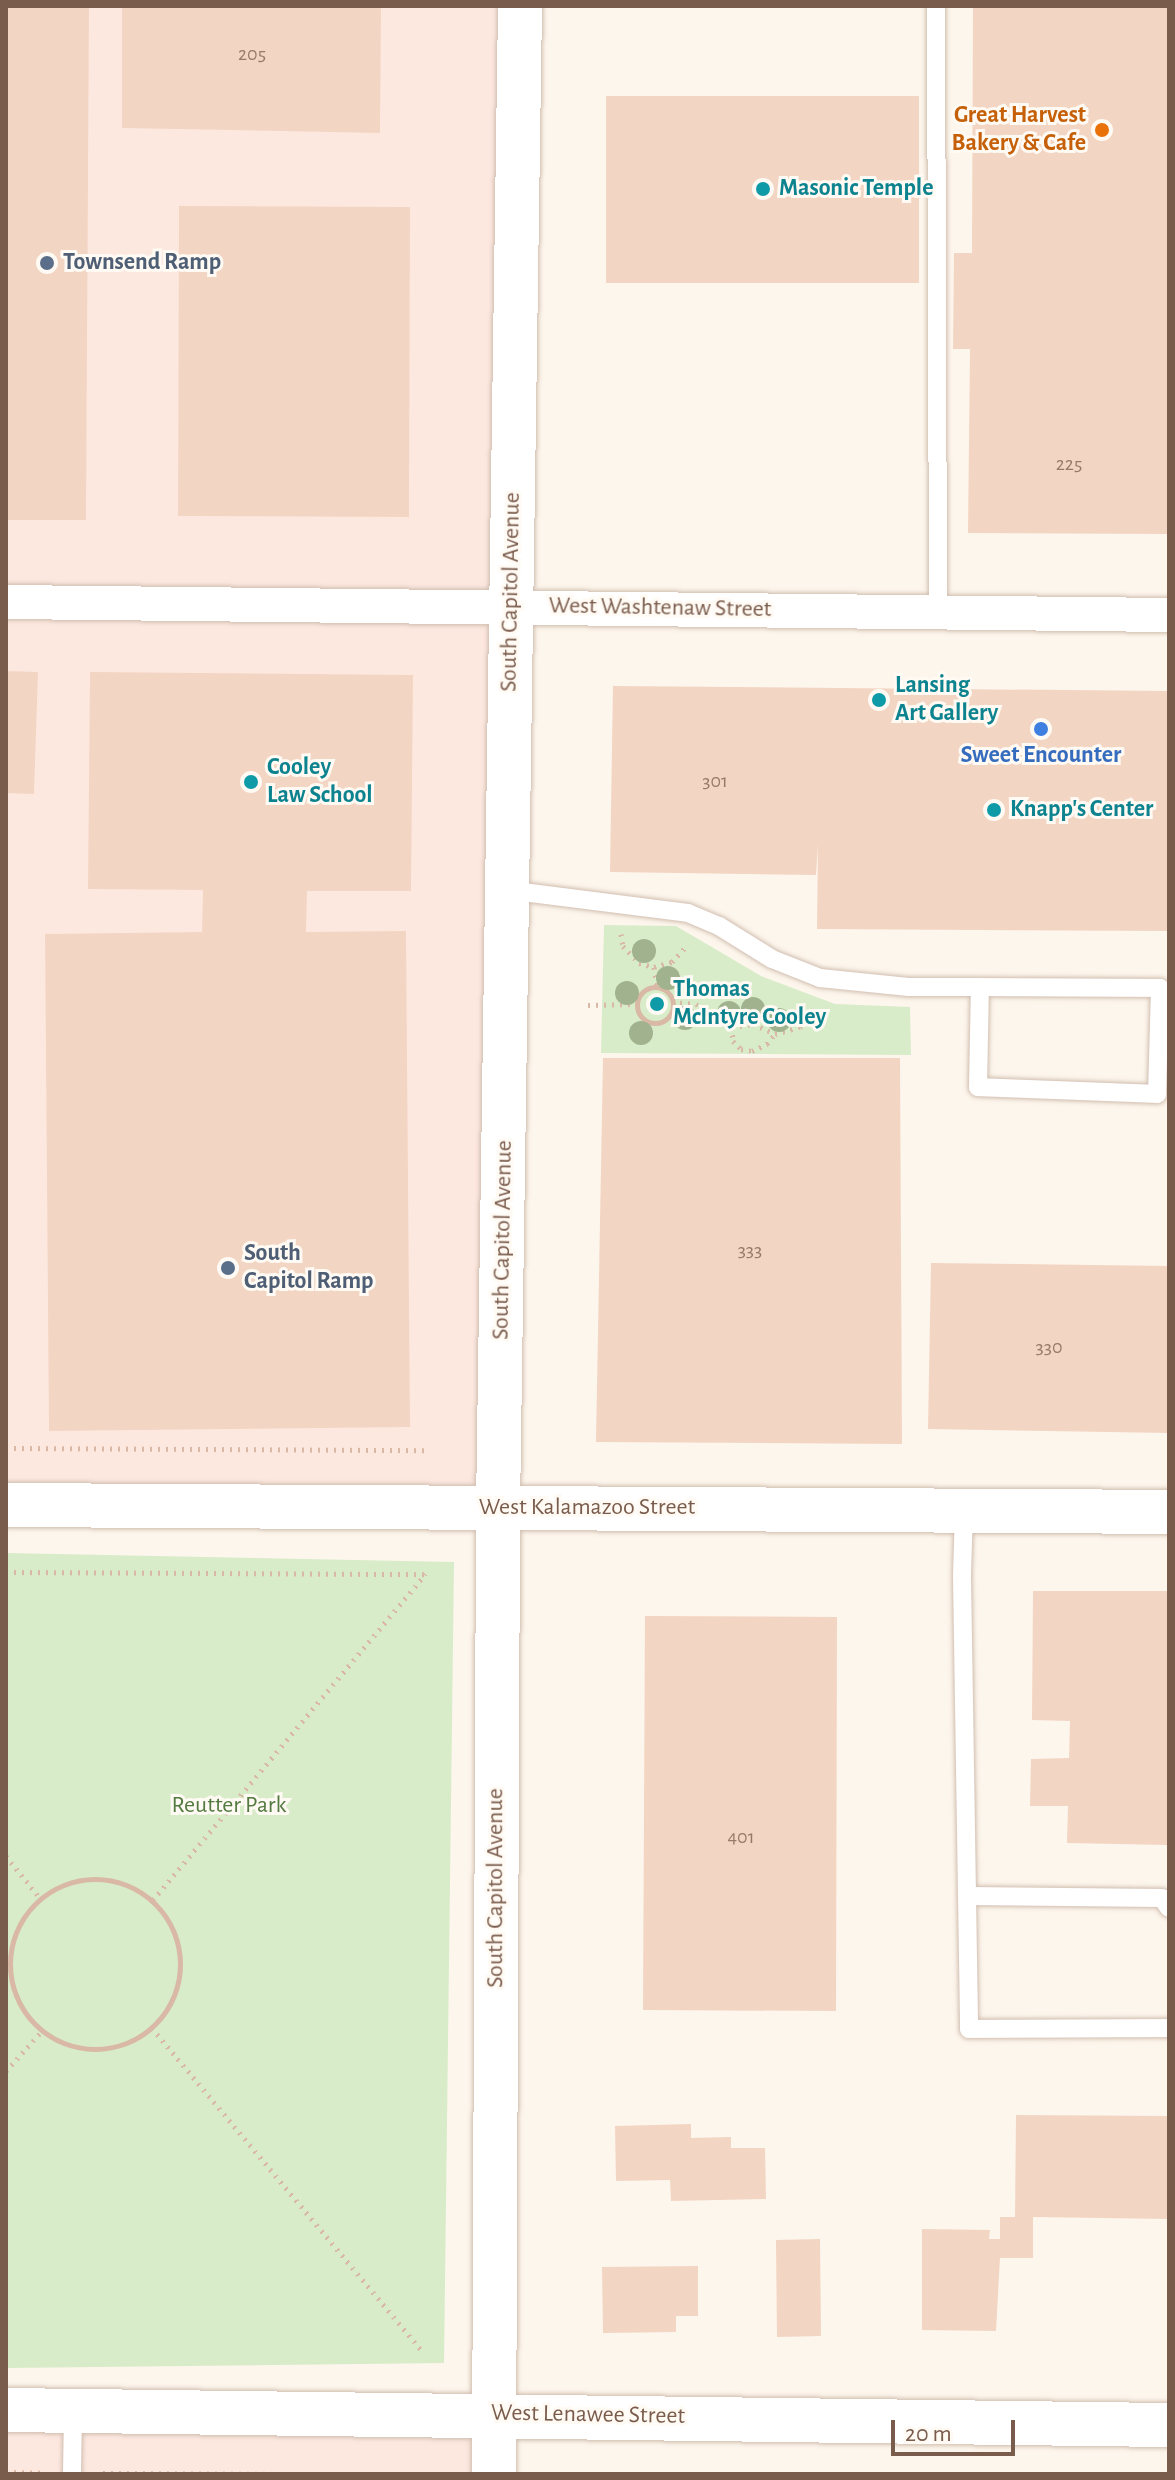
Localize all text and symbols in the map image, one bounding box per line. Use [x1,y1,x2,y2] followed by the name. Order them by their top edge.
[238,42,266,66] house number: 205
[952,102,1086,158] place label: Great Harvest Bakery & Cafe
[1093,121,1111,139] marker: Great Harvest Bakery & Cafe
[779,175,934,203] place label: Masonic Temple
[754,180,772,198] marker: Masonic Temple
[63,249,221,277] place label: Townsend Ramp
[38,254,56,272] marker: Townsend Ramp
[1056,452,1082,476] house number: 225
[495,492,527,692] street label: South Capitol Avenue
[548,592,772,624] street label: West Washtenaw Street
[895,672,998,728] place label: Lansing Art Gallery
[870,691,888,709] marker: Lansing Art Gallery
[1032,720,1050,738] marker: Sweet Encounter
[961,742,1121,770] place label: Sweet Encounter
[267,754,373,810] place label: Cooley Law School
[702,769,728,793] house number: 301
[242,773,260,791] marker: Cooley Law School
[1010,796,1153,824] place label: Knapp's Center
[985,801,1003,819] marker: Knapp's Center
[673,976,826,1032] place label: Thomas McIntyre Cooley
[648,995,666,1013] marker: Thomas McIntyre Cooley
[487,1140,519,1340] street label: South Capitol Avenue
[738,1238,762,1262] house number: 333
[244,1240,373,1296] place label: South Capitol Ramp
[219,1259,237,1277] marker: South Capitol Ramp
[1035,1335,1063,1359] house number: 330
[479,1494,695,1522] street label: West Kalamazoo Street
[482,1788,510,1988] street label: South Capitol Avenue
[172,1792,286,1820] park label: Reutter Park
[727,1825,755,1849] house number: 401
[491,2399,685,2431] street label: West Lenawee Street
[895,2404,1019,2454] scale bar
[905,2422,952,2446] text: 20 m

